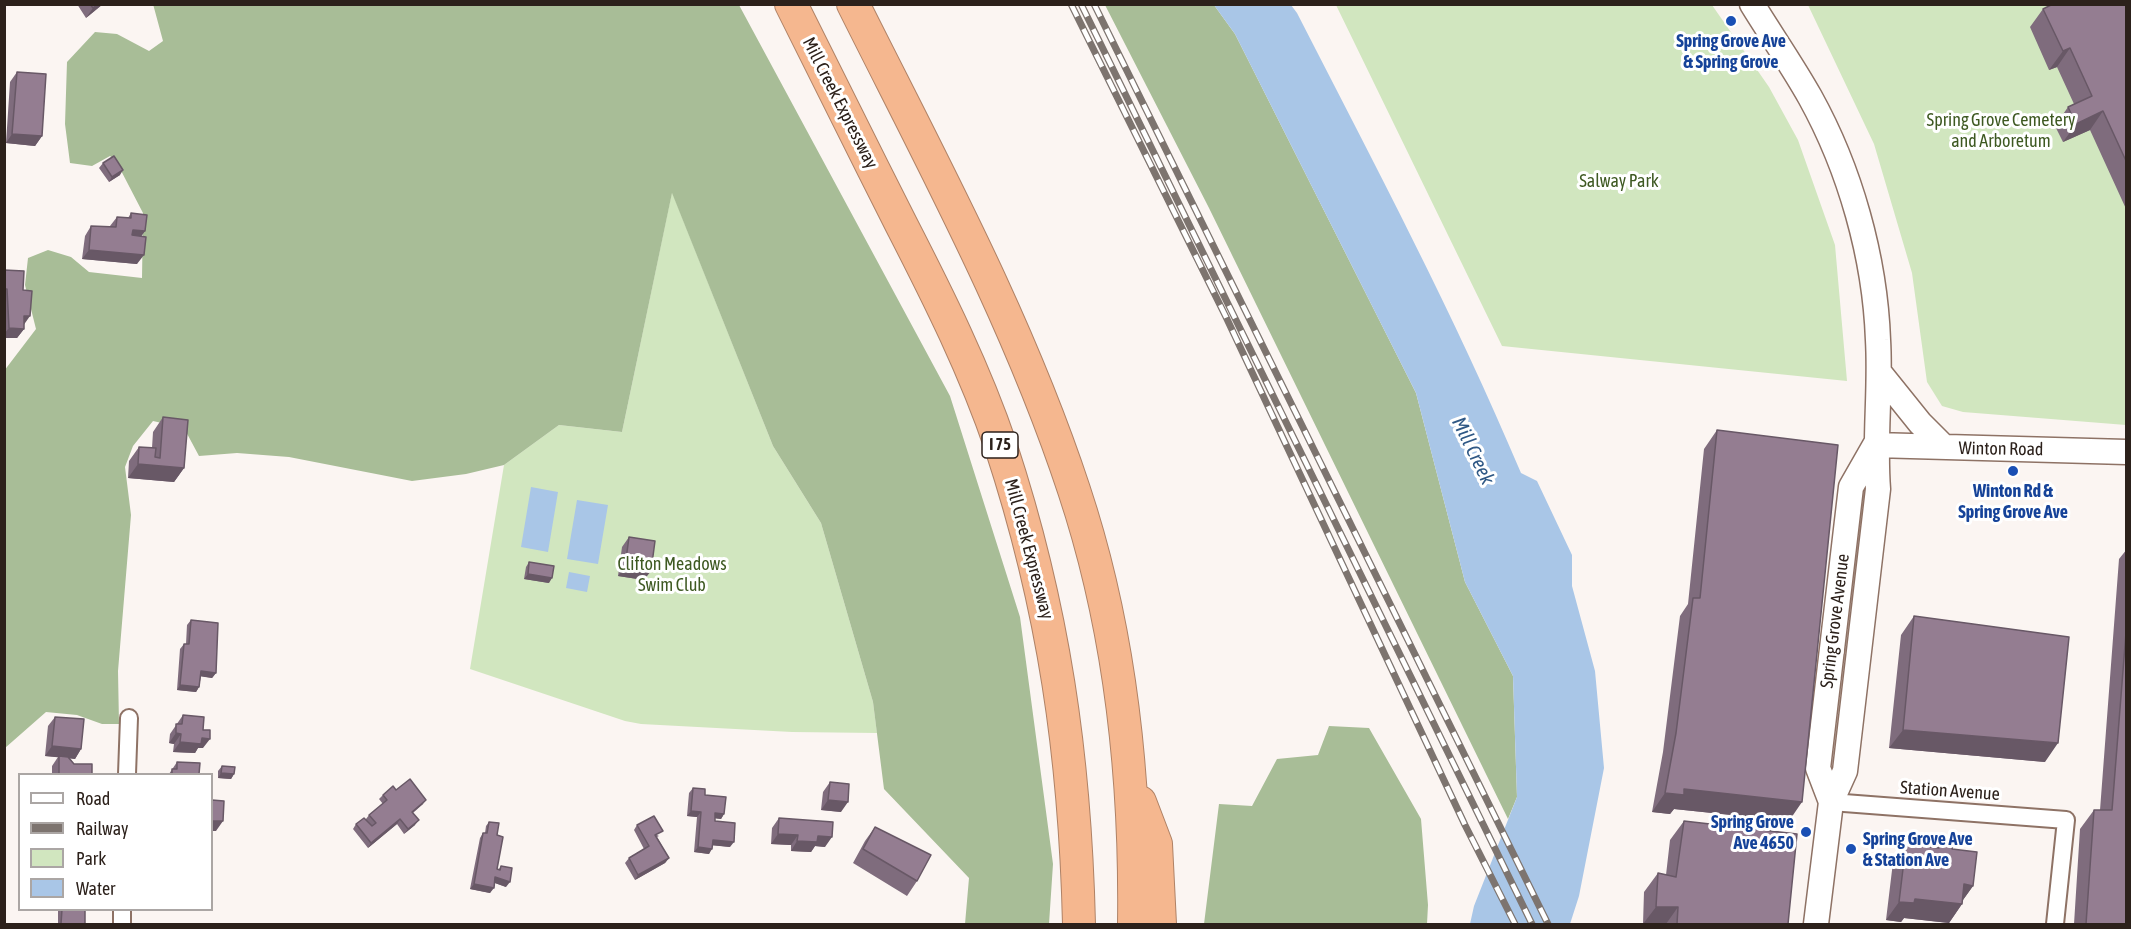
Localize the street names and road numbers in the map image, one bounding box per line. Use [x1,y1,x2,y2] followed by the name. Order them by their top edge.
[798,34,882,172] street label: Mill Creek Expressway
[982,432,1018,458] road number: I 75
[1958,437,2044,461] street label: Winton Road
[1000,477,1058,621] street label: Mill Creek Expressway
[1816,553,1854,689] street label: Spring Grove Avenue
[1899,777,2001,805] street label: Station Avenue

